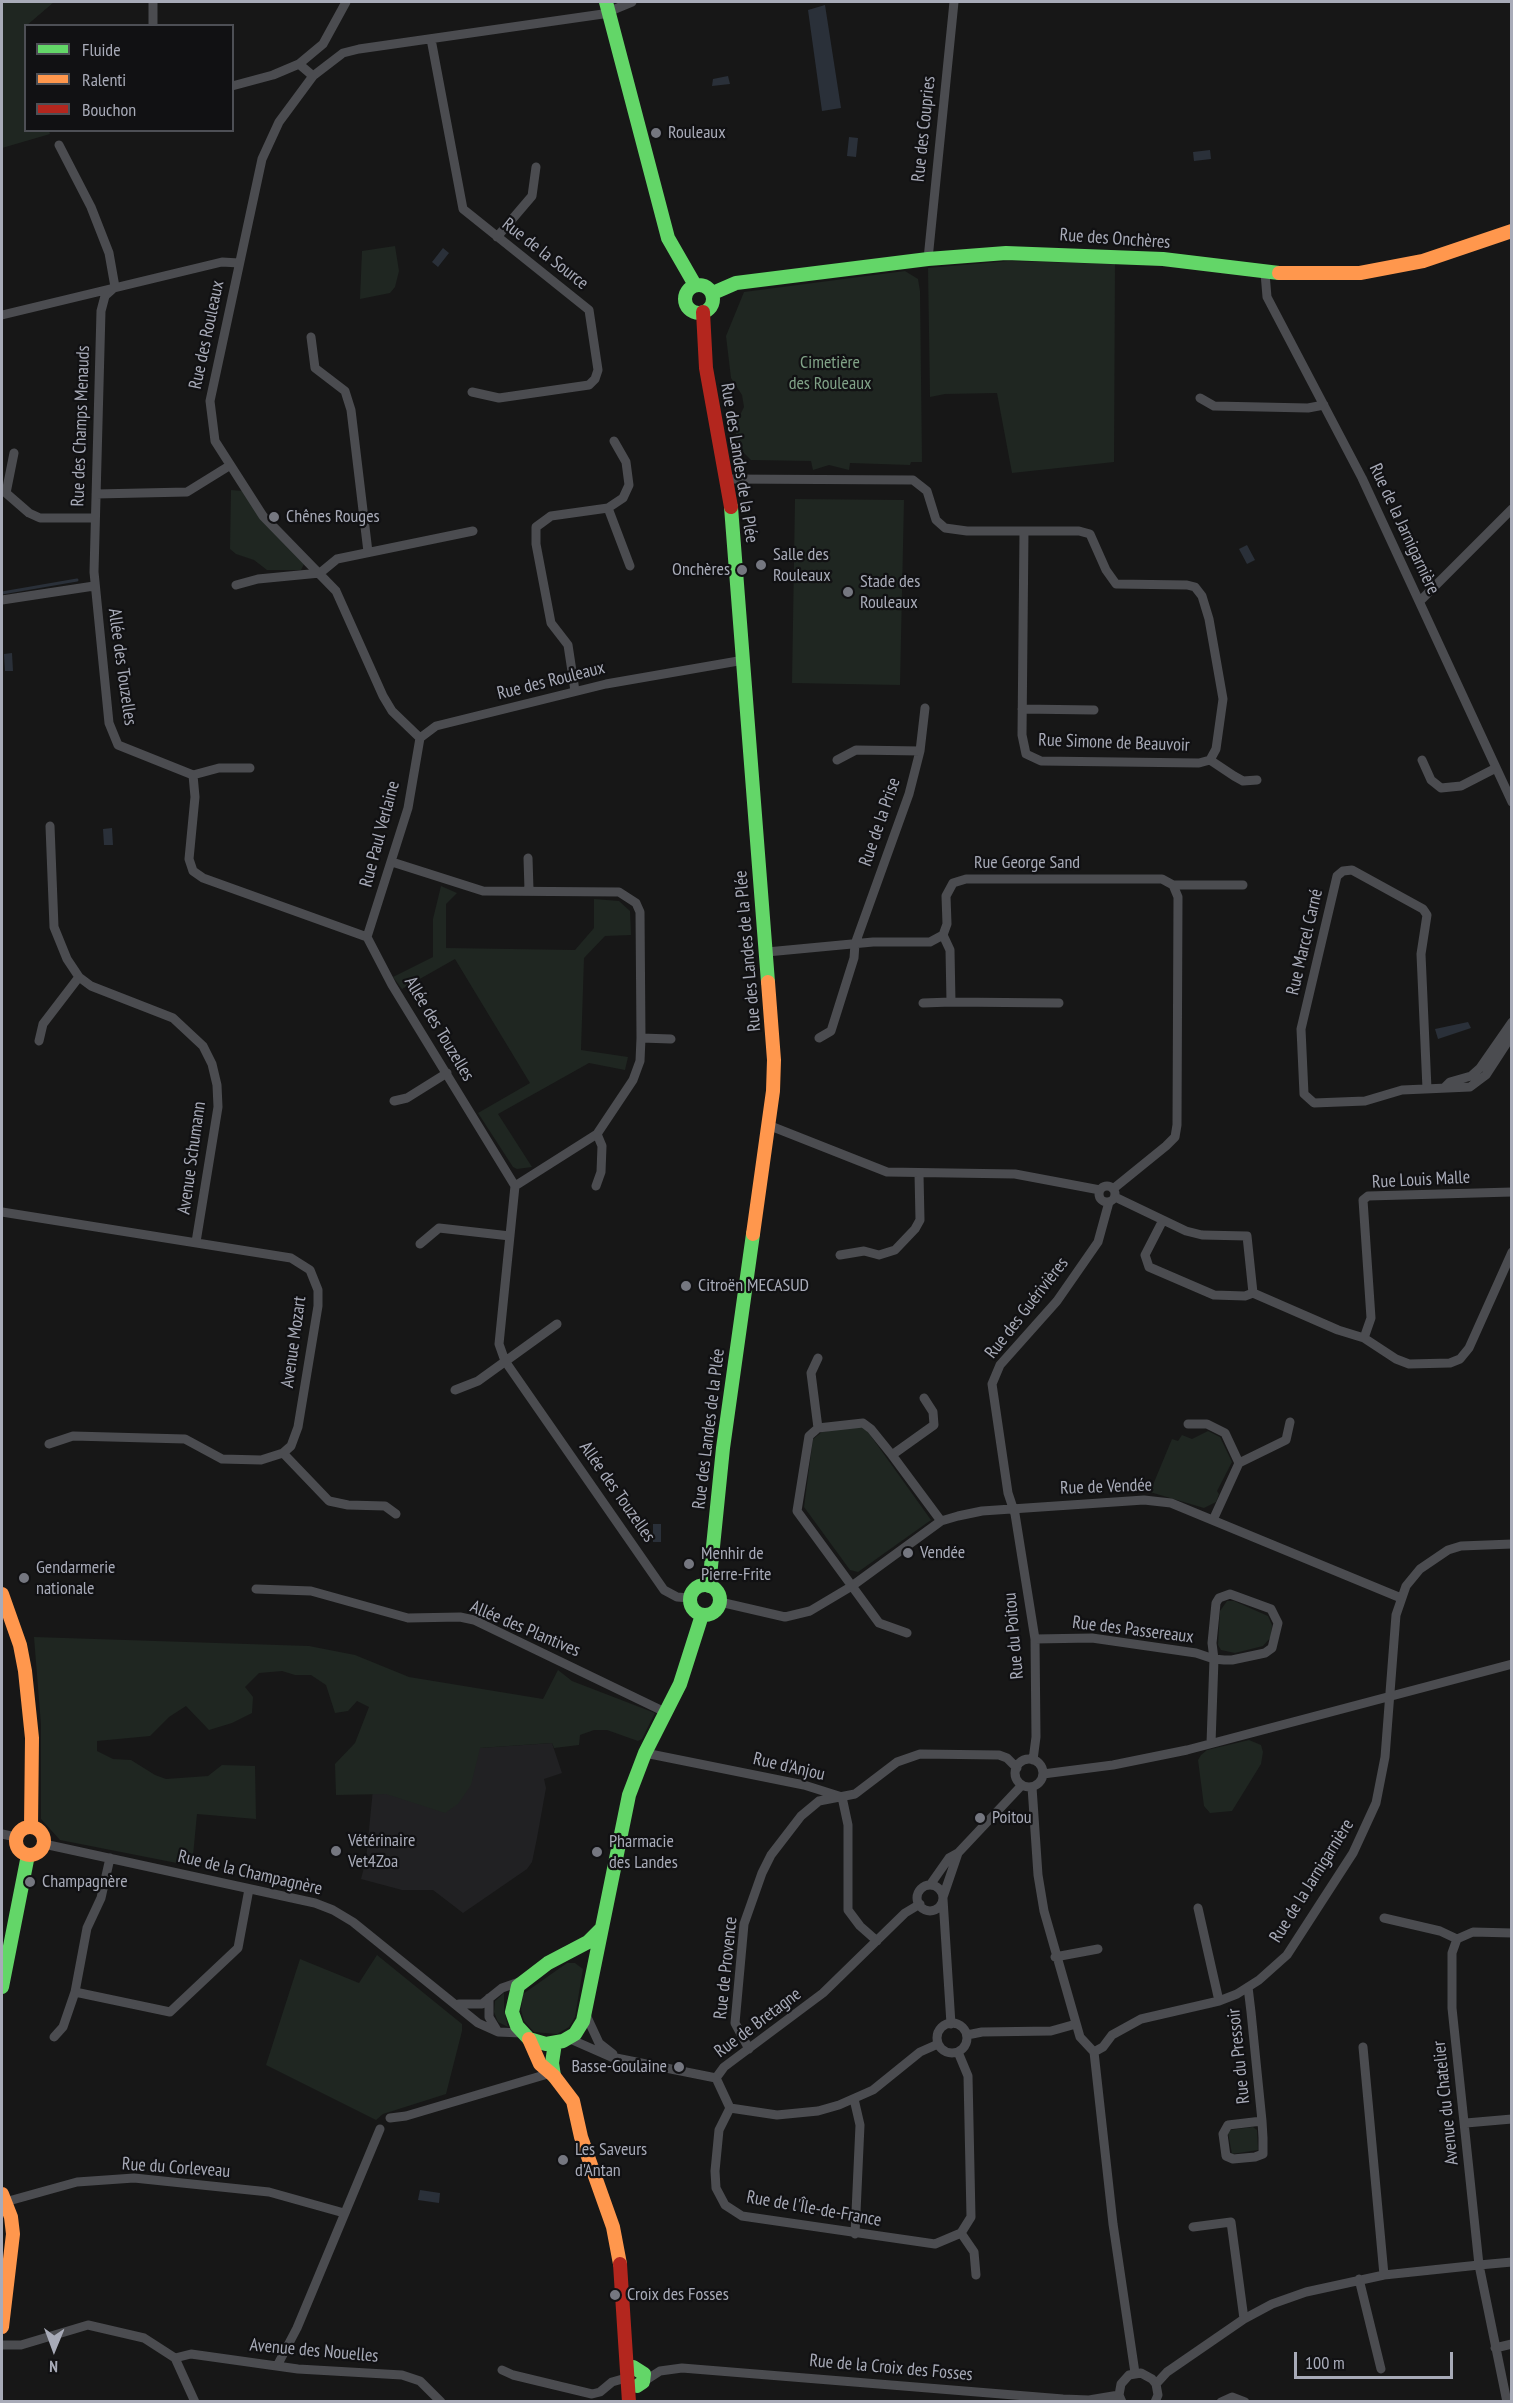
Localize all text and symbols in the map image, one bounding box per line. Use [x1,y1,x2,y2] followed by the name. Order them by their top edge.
[24,24,234,132] legend
[82,38,121,61] text: Fluide
[82,68,126,91] text: Ralenti
[908,75,940,183] street label: Rue des Coupries
[82,98,136,121] text: Bouchon
[668,122,726,144] place label: Rouleaux
[649,126,663,140] marker: Rouleaux
[497,214,593,294] street label: Rue de la Source
[1059,224,1171,254] street label: Rue des Onchères
[185,279,229,391] street label: Rue des Rouleaux
[67,345,95,507] street label: Rue des Champs Menauds
[789,352,871,394] park label: Cimetière des Rouleaux
[716,382,762,544] street label: Rue des Landes de la Plée
[1364,460,1444,598] street label: Rue de la Jarnigarnière
[286,506,380,528] place label: Chênes Rouges
[267,510,281,524] marker: Chênes Rouges
[773,544,831,586] place label: Salle des Rouleaux
[754,558,768,572] marker: Salle des Rouleaux
[672,559,730,581] place label: Onchères
[735,563,749,577] marker: Onchères
[860,571,920,614] place label: Stade des Rouleaux
[841,585,855,599] marker: Stade des Rouleaux
[103,607,141,727] street label: Allée des Touzelles
[495,657,607,705] street label: Rue des Rouleaux
[1038,730,1190,756] street label: Rue Simone de Beauvoir
[855,775,905,869] street label: Rue de la Prise
[355,779,405,889] street label: Rue Paul Verlaine
[974,852,1080,874] street label: Rue George Sand
[730,870,766,1032] street label: Rue des Landes de la Plée
[1282,887,1328,997] street label: Rue Marcel Carné
[399,973,479,1085] street label: Allée des Touzelles
[173,1100,211,1216] street label: Avenue Schumann
[1371,1167,1471,1193] street label: Rue Louis Malle
[981,1253,1073,1363] street label: Rue des Guérivières
[698,1275,809,1297] place label: Citroën MECASUD
[679,1279,693,1293] marker: Citroën MECASUD
[277,1295,311,1389] street label: Avenue Mozart
[688,1348,730,1510] street label: Rue des Landes de la Plée
[574,1437,660,1547] street label: Allée des Touzelles
[1060,1475,1152,1499] street label: Rue de Vendée
[920,1542,965,1564] place label: Vendée
[701,1543,772,1586] place label: Menhir de Pierre-Frite
[901,1546,915,1560] marker: Vendée
[36,1557,116,1600] place label: Gendarmerie nationale
[682,1557,696,1571] marker: Menhir de Pierre-Frite
[17,1571,31,1585] marker: Gendarmerie nationale
[999,1592,1029,1680] street label: Rue du Poitou
[467,1596,583,1662] street label: Allée des Plantives
[1071,1612,1195,1648] street label: Rue des Passereaux
[751,1748,827,1786] street label: Rue d'Anjou
[992,1807,1032,1829] place label: Poitou
[973,1811,987,1825] marker: Poitou
[1265,1815,1359,1947] street label: Rue de la Jarnigarnière
[348,1830,415,1872] place label: Vétérinaire Vet4Zoa
[609,1831,678,1874] place label: Pharmacie des Landes
[329,1844,343,1858] marker: Vétérinaire Vet4Zoa
[590,1845,604,1859] marker: Pharmacie des Landes
[176,1846,324,1900] street label: Rue de la Champagnère
[42,1871,128,1893] place label: Champagnère
[23,1875,37,1889] marker: Champagnère
[710,1916,742,2020] street label: Rue de Provence
[710,1983,806,2063] street label: Rue de Bretagne
[1223,2007,1255,2105] street label: Rue du Pressoir
[1429,2040,1463,2166] street label: Avenue du Chatelier
[571,2056,667,2078] place label: Basse-Goulaine
[672,2060,686,2074] marker: Basse-Goulaine
[575,2139,647,2182] place label: Les Saveurs d'Antan
[121,2153,231,2183] street label: Rue du Corleveau
[556,2153,570,2167] marker: Les Saveurs d'Antan
[745,2186,883,2232] street label: Rue de l'Île-de-France
[627,2284,729,2306] place label: Croix des Fosses
[608,2288,622,2302] marker: Croix des Fosses
[24,2319,84,2379] north arrow
[249,2335,379,2367] street label: Avenue des Nouelles
[1297,2340,1456,2378] scale bar
[808,2350,974,2386] street label: Rue de la Croix des Fosses
[1305,2351,1345,2374] text: 100 m
[49,2357,58,2377] text: N

